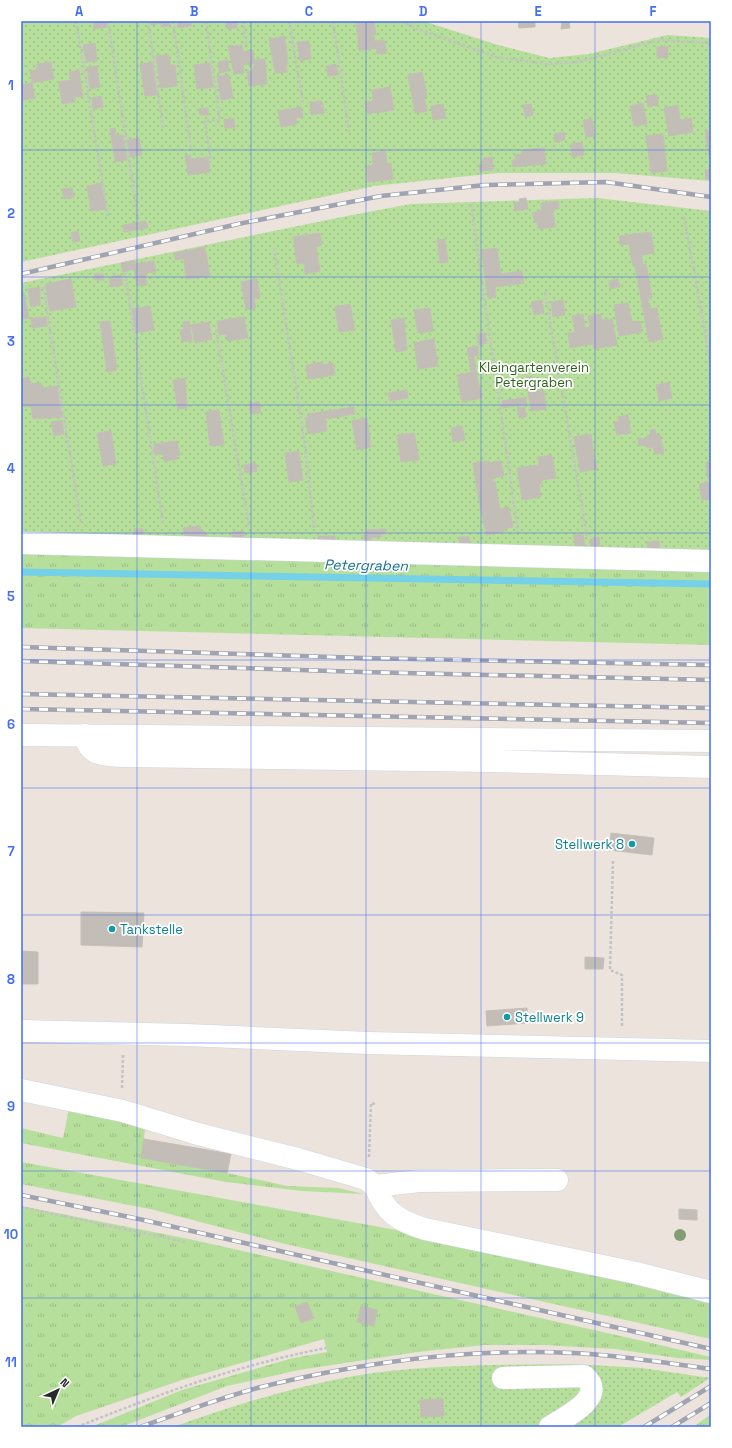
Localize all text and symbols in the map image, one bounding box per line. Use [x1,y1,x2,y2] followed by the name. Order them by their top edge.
[75,3,84,20] text: A
[190,3,199,20] text: B
[305,3,313,20] text: C
[419,3,428,20] text: D
[534,3,542,20] text: E
[650,3,657,20] text: F
[8,77,14,94] text: 1
[7,205,15,222] text: 2
[7,333,15,350] text: 3
[479,359,589,391] park label: Kleingartenverein Petergraben
[7,460,15,477] text: 4
[324,555,408,575] water label: Petergraben
[7,588,15,605] text: 5
[7,716,15,733] text: 6
[555,836,624,853] place label: Stellwerk 8
[627,839,637,849] marker: Stellwerk 8
[7,843,15,860] text: 7
[120,921,183,938] place label: Tankstelle
[107,924,117,934] marker: Tankstelle
[7,971,15,988] text: 8
[515,1009,584,1026] place label: Stellwerk 9
[502,1012,512,1022] marker: Stellwerk 9
[7,1098,15,1115] text: 9
[4,1226,18,1243] text: 10
[5,1354,17,1371] text: 11
[38,1370,78,1410] north arrow
[57,1375,72,1390] text: N

